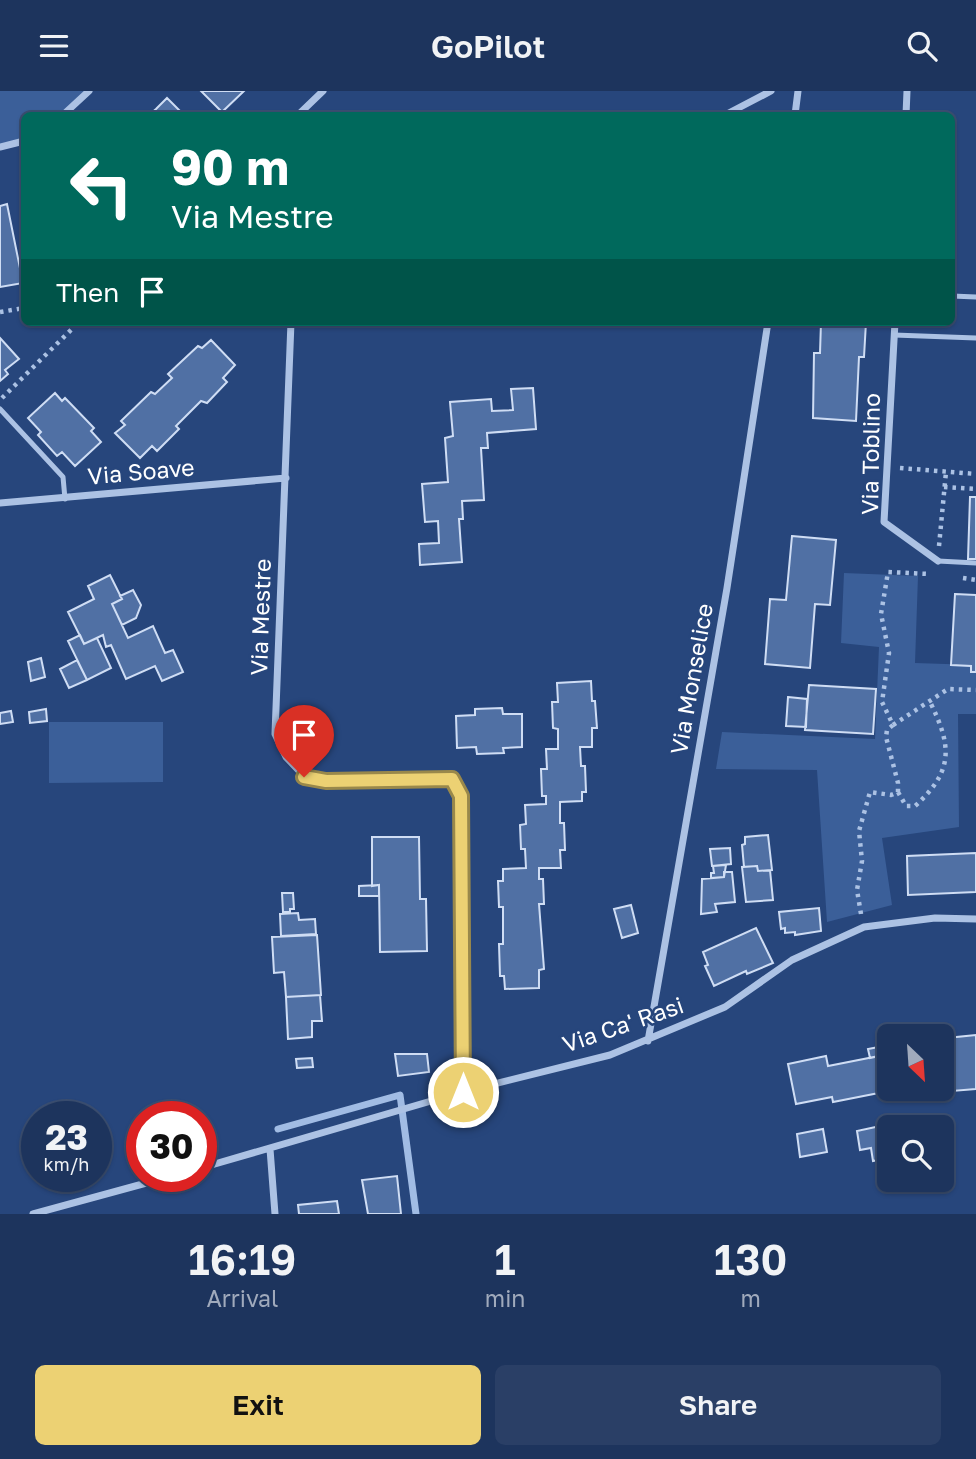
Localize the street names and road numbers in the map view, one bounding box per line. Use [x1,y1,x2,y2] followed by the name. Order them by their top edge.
[855,393,885,515] street label: Via Toblino
[86,452,195,490] street label: Via Soave
[244,558,276,676] street label: Via Mestre
[664,601,718,757] street label: Via Monselice
[558,990,687,1058] street label: Via Ca' Rasi

